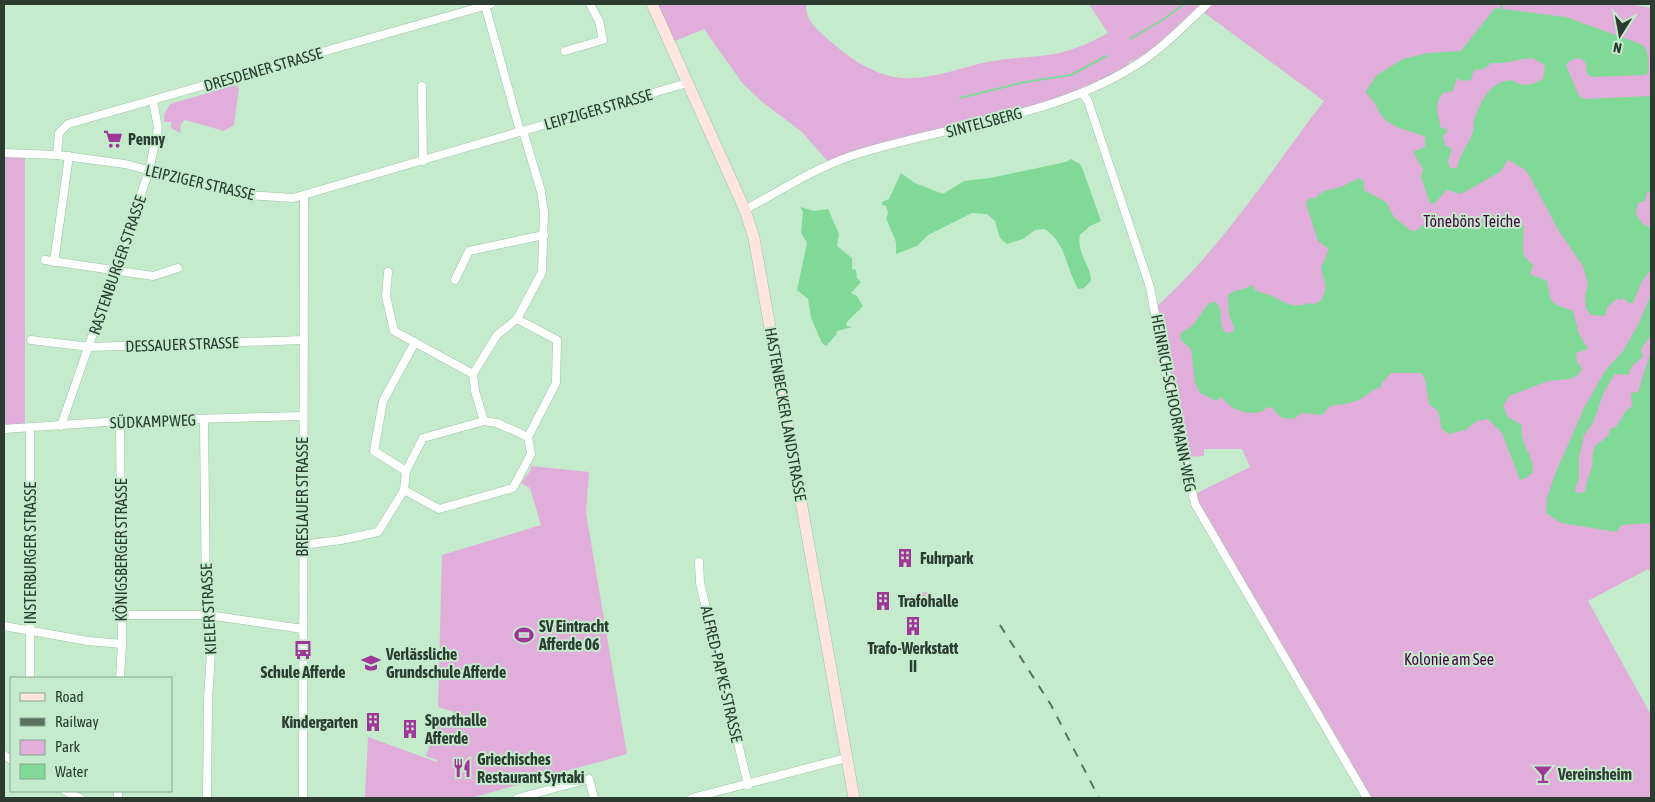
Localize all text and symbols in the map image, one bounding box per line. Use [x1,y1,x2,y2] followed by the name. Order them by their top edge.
[1595,10,1645,60] north arrow
[1612,39,1623,56] text: N
[202,43,325,95] street label: DRESDENER STRASSE
[542,85,654,133] street label: LEIPZIGER STRASSE
[944,103,1024,141] street label: SINTELSBERG
[102,128,124,150] supermarket icon: Penny
[128,130,165,148] place label: Penny
[144,161,257,203] street label: LEIPZIGER STRASSE
[85,193,149,337] street label: RASTENBURGER STRASSE
[1423,212,1521,230] park label: Töneböns Teiche
[1148,313,1200,493] street label: HEINRICH-SCHOORMANN-WEG
[762,326,810,502] street label: HASTENBECKER LANDSTRASSE
[125,333,239,355] street label: DESSAUER STRASSE
[110,411,196,431] street label: SÜDKAMPWEG
[293,437,311,557] street label: BRESLAUER STRASSE
[112,478,130,622] street label: KÖNIGSBERGER STRASSE
[21,482,39,624] street label: INSTERBURGER STRASSE
[894,547,916,569] building icon: Fuhrpark
[920,549,974,567] place label: Fuhrpark
[197,563,219,655] street label: KIELER STRASSE
[872,590,894,612] building icon: Trafohalle
[898,592,959,610] place label: Trafohalle
[698,604,747,744] street label: ALFRED-PAPKE-STRASSE
[902,615,924,637] building icon: Trafo-Werkstatt II
[538,617,609,653] place label: SV Eintracht Afferde 06
[513,624,535,646] sports icon: SV Eintracht Afferde 06
[292,639,314,661] bus stop icon: Schule Afferde
[868,639,959,675] place label: Trafo-Werkstatt II
[385,645,506,681] place label: Verlässliche Grundschule Afferde
[1404,650,1494,668] park label: Kolonie am See
[360,652,382,674] school or university icon: Verlässliche Grundschule Afferde
[260,663,346,681] place label: Schule Afferde
[10,677,172,792] legend
[55,688,84,705] text: Road
[362,711,384,733] building icon: Kindergarten
[424,711,487,747] place label: Sporthalle Afferde
[55,713,99,730] text: Railway
[282,713,358,731] place label: Kindergarten
[399,718,421,740] building icon: Sporthalle Afferde
[55,738,80,755] text: Park
[477,750,585,786] place label: Griechisches Restaurant Syrtaki
[451,757,473,779] restaurant icon: Griechisches Restaurant Syrtaki
[55,763,88,780] text: Water
[1532,763,1554,785] bar icon: Vereinsheim
[1557,765,1632,783] place label: Vereinsheim

